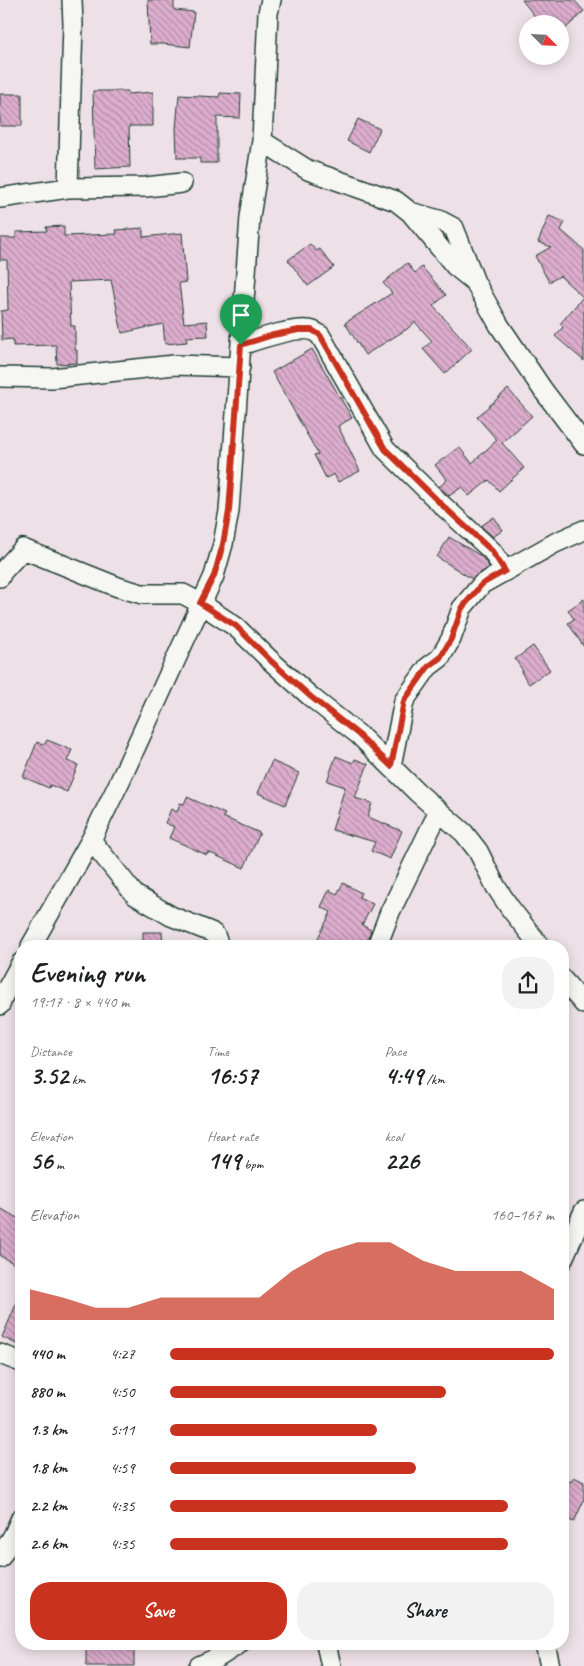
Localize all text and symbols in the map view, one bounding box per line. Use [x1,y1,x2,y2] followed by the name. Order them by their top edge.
[519,15,569,65] north arrow
[519,15,569,65] map controls
[220,294,262,345] pin
[227,301,255,329] icon: arrive
[30,955,145,990] text: Evening run
[502,957,554,1009] button: share
[30,992,129,1012] text: 19:17 · 8 × 440 m
[30,1043,72,1060] text: Distance
[207,1043,229,1060] text: Time
[385,1043,406,1060] text: Pace
[30,1060,68,1092] text: 3.52
[207,1060,257,1092] text: 16:57
[385,1060,423,1092] text: 4:49
[68,1071,85,1088] text: km
[423,1071,445,1088] text: /km
[30,1128,73,1145] text: Elevation
[207,1128,258,1145] text: Heart rate
[385,1128,403,1145] text: kcal
[30,1145,53,1177] text: 56
[207,1145,241,1177] text: 149
[385,1145,419,1177] text: 226
[53,1156,64,1173] text: m
[241,1156,263,1173] text: bpm
[30,1205,79,1225] text: Elevation
[491,1205,554,1225] text: 160–167 m
[30,1344,65,1364] text: 440 m
[110,1344,135,1364] text: 4:27
[30,1382,65,1402] text: 880 m
[110,1382,135,1402] text: 4:50
[30,1420,67,1440] text: 1.3 km
[110,1420,135,1440] text: 5:11
[30,1458,67,1478] text: 1.8 km
[110,1458,135,1478] text: 4:59
[30,1496,67,1516] text: 2.2 km
[110,1496,135,1516] text: 4:35
[30,1534,68,1554] text: 2.6 km
[110,1534,135,1554] text: 4:35
[30,1582,287,1640] button: Save
[297,1582,554,1640] button: Share

